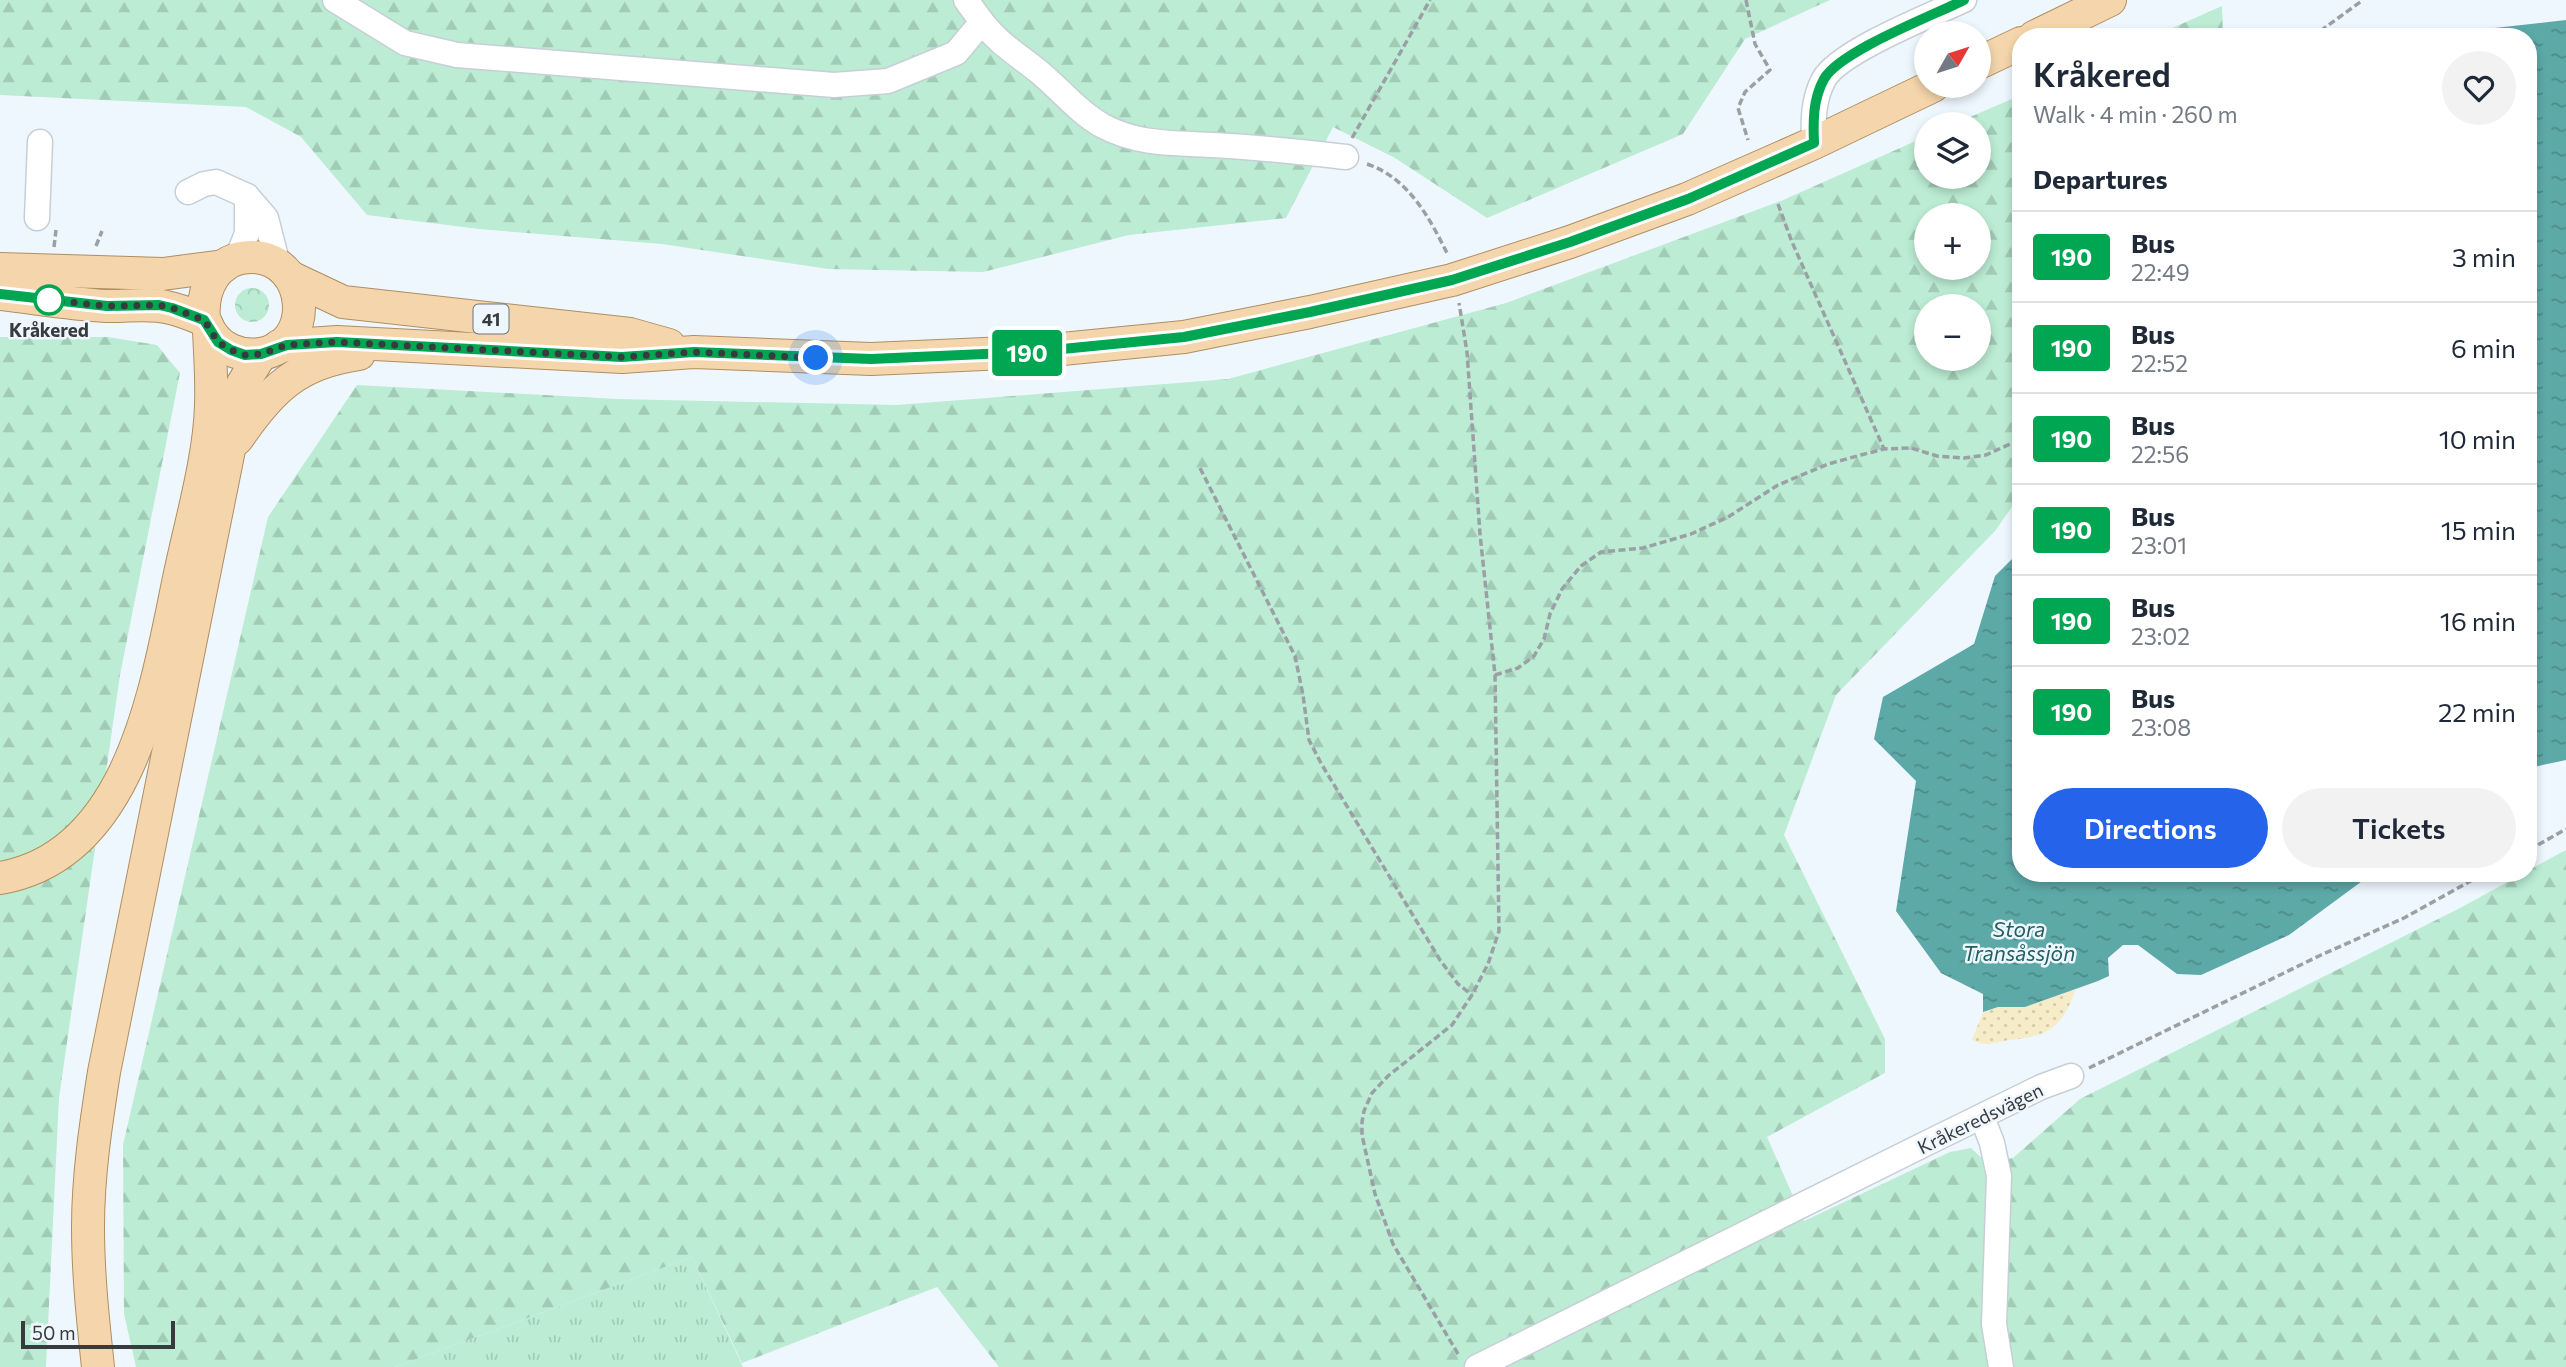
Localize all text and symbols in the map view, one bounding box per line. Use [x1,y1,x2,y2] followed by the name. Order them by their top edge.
[1914,21,1992,98] north arrow
[1914,21,1991,371] map controls
[2442,51,2516,125] button: heart
[2033,53,2171,94] text: Kråkered
[2033,100,2238,128] text: Walk · 4 min · 260 m
[1914,112,1991,189] button: layers
[2033,163,2168,194] text: Departures
[1914,203,1991,280] button: +
[2131,227,2175,258] text: Bus
[2452,241,2516,272] text: 3 min
[2051,242,2092,271] text: 190
[2131,258,2190,286] text: 22:49
[34,285,64,315] marker: Kråkered
[1914,294,1991,371] button: −
[474,304,508,334] road number: 41
[9,318,89,341] place label: Kråkered
[2131,318,2175,349] text: Bus
[987,330,1067,376] line badge: 190
[2451,332,2516,363] text: 6 min
[2051,333,2092,362] text: 190
[1006,338,1048,367] text: 190
[798,340,833,375] your location
[2131,349,2188,377] text: 22:52
[2131,409,2175,440] text: Bus
[2439,423,2516,454] text: 10 min
[2051,424,2092,453] text: 190
[2131,440,2189,468] text: 22:56
[2131,500,2175,531] text: Bus
[2441,514,2516,545] text: 15 min
[2051,515,2092,544] text: 190
[2131,531,2187,559] text: 23:01
[2131,591,2175,622] text: Bus
[2440,605,2516,636] text: 16 min
[2051,606,2092,635] text: 190
[2131,622,2190,650] text: 23:02
[2131,682,2175,713] text: Bus
[2438,696,2516,727] text: 22 min
[2051,697,2092,726] text: 190
[2131,713,2191,741] text: 23:08
[2033,788,2268,868] button: Directions
[2282,788,2516,868] button: Tickets
[1963,916,2075,965] water label: Stora Transåssjön
[1913,1078,2047,1158] street label: Kråkeredsvägen
[21,1318,175,1350] scale bar
[32,1321,76,1344] text: 50 m

